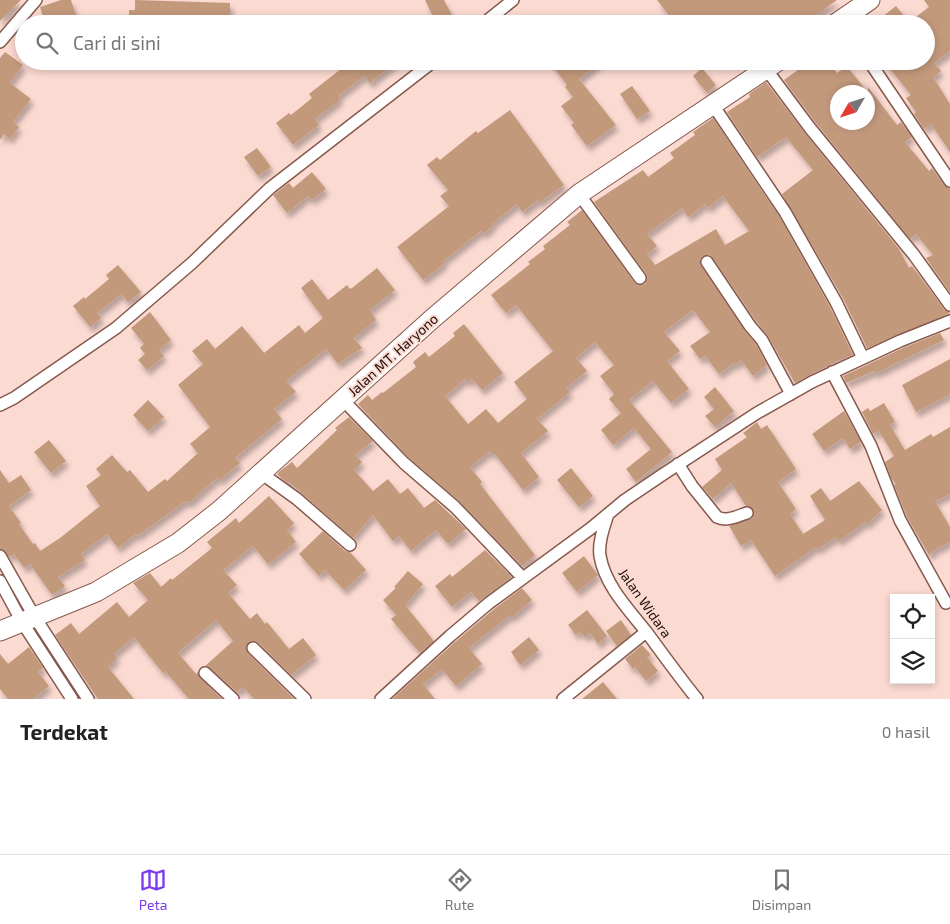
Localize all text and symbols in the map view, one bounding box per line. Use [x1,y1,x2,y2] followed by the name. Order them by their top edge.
[15,15,935,70] search box
[33,29,61,57] icon: search
[73,31,161,54] text: Cari di sini
[830,85,875,130] north arrow
[344,310,441,400] street label: Jalan MT. Haryono
[615,565,676,641] street label: Jalan Widara
[890,594,935,684] map controls
[890,594,935,639] button: locate
[890,639,935,684] button: layers
[20,719,108,744] text: Terdekat
[882,722,930,741] text: 0 hasil
[139,866,167,913] tab: Peta
[445,866,474,913] tab: Rute
[752,866,811,913] tab: Disimpan

